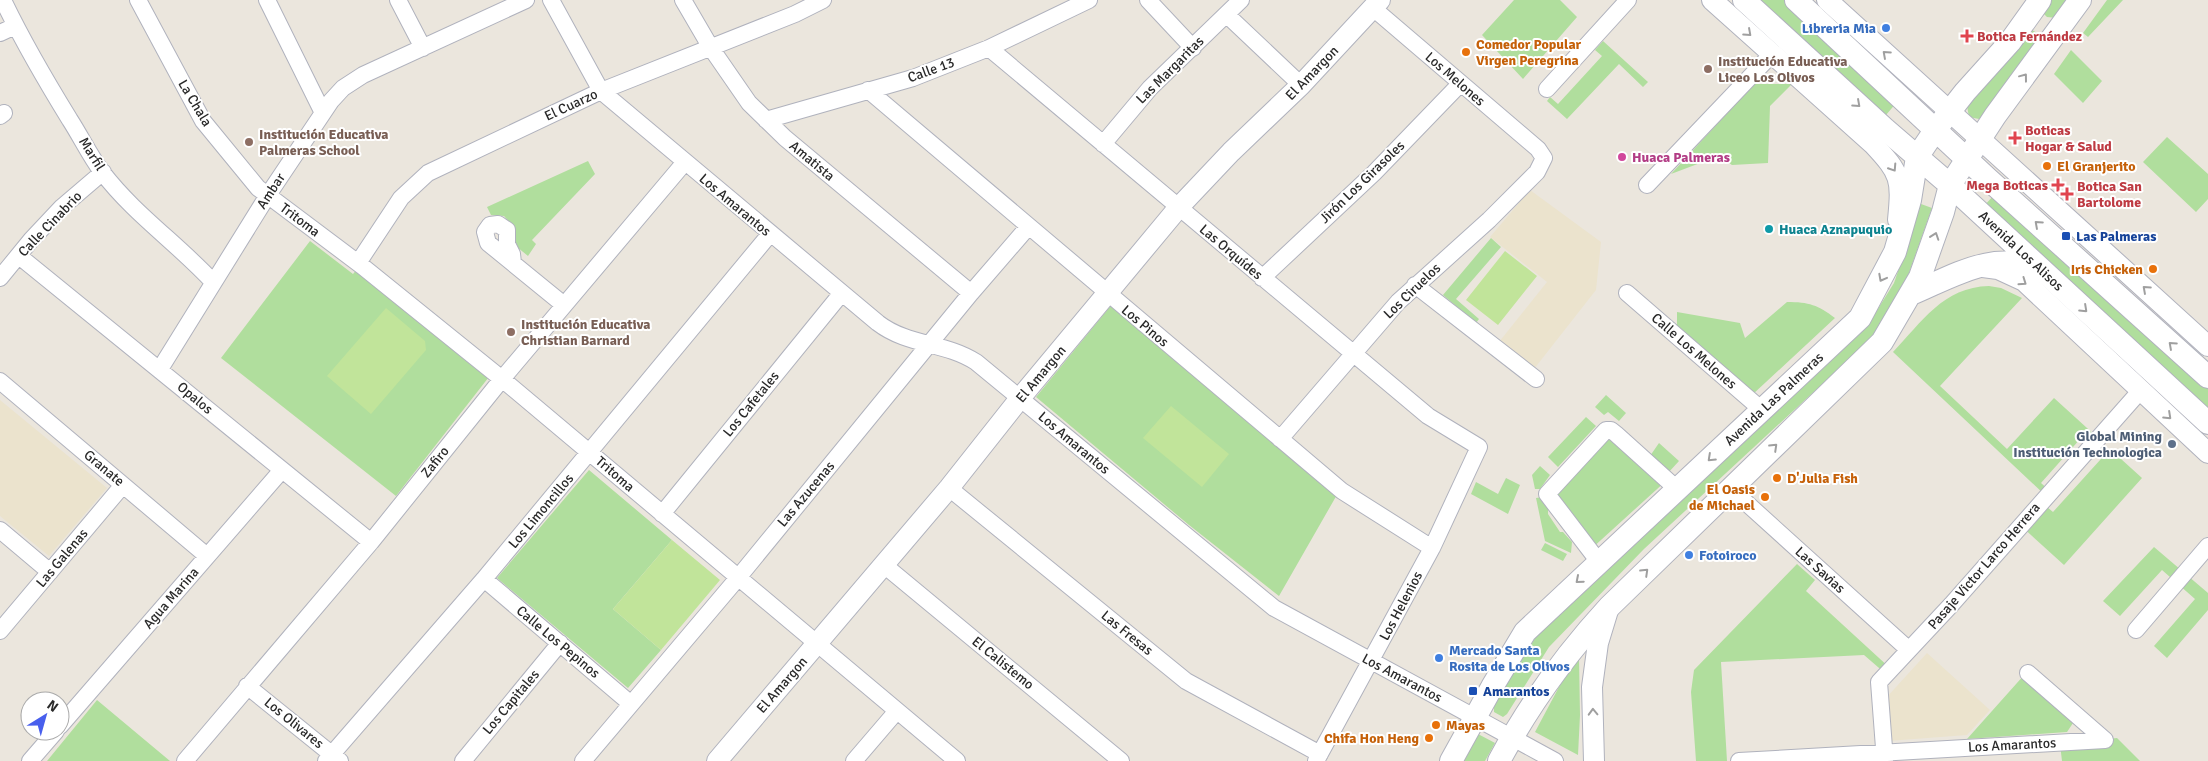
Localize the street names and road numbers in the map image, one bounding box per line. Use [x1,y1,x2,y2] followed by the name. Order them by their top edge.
[1133,33,1207,107] street label: Las Margaritas
[1282,42,1342,104] street label: El Amargon
[1422,48,1488,110] street label: Los Melones
[905,54,957,86] street label: Calle 13
[174,76,216,130] street label: La Chala
[542,85,600,125] street label: El Cuarzo
[75,134,109,174] street label: Marfil
[786,137,838,185] street label: Amatista
[1316,137,1408,227] street label: Jirón Los Girasoles
[253,169,289,212] street label: Ambar
[696,170,774,240] street label: Los Amarantos
[15,188,85,260] street label: Calle Cinabrio
[277,199,323,241] street label: Tritoma
[1975,207,2067,295] street label: Avenida Los Alisos
[1196,221,1266,283] street label: Las Orquídes
[1380,260,1444,322] street label: Los Ciruelos
[1118,301,1172,351] street label: Los Pinos
[1648,309,1740,393] street label: Calle Los Melones
[1012,342,1070,406] street label: El Amargon
[1721,349,1827,449] street label: Avenida Las Palmeras
[719,368,783,440] street label: Los Cafetales
[174,378,216,418] street label: Opalos
[1035,408,1113,478] street label: Los Amarantos
[417,443,453,481] street label: Zafiro
[80,446,128,490] street label: Granate
[592,453,638,495] street label: Tritoma
[774,458,838,530] street label: Las Azucenas
[505,470,577,552] street label: Los Limoncillos
[1924,499,2044,633] street label: Pasaje Victor Larco Herrera
[33,525,91,591] street label: Las Galenas
[1792,543,1848,597] street label: Las Savias
[140,564,202,632] street label: Agua Marina
[1376,569,1426,643] street label: Los Helenios
[513,602,603,682] street label: Calle Los Pepinos
[1098,607,1156,659] street label: Las Fresas
[969,633,1037,693] street label: El Calistemo
[1359,650,1445,706] street label: Los Amarantos
[753,653,811,717] street label: El Amargon
[479,666,543,738] street label: Los Capitales
[261,694,327,752] street label: Los Olivares
[1968,734,2056,756] street label: Los Amarantos

